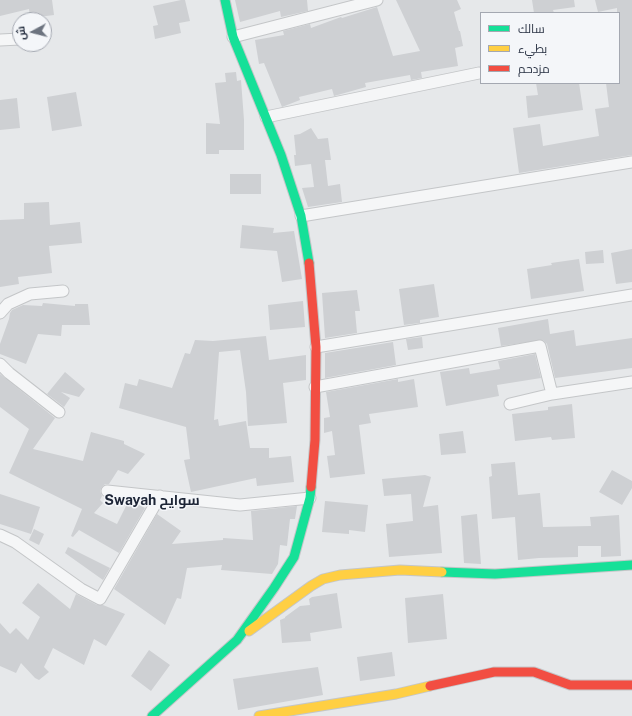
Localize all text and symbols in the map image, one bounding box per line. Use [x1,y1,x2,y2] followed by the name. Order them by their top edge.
[12,12,52,52] north arrow
[480,12,620,84] legend
[518,22,545,36] text: سالك
[14,26,28,41] text: ش
[518,42,547,56] text: بطيء
[518,62,550,76] text: مزدحم
[104,493,200,509] district label: Swayah سوايح

